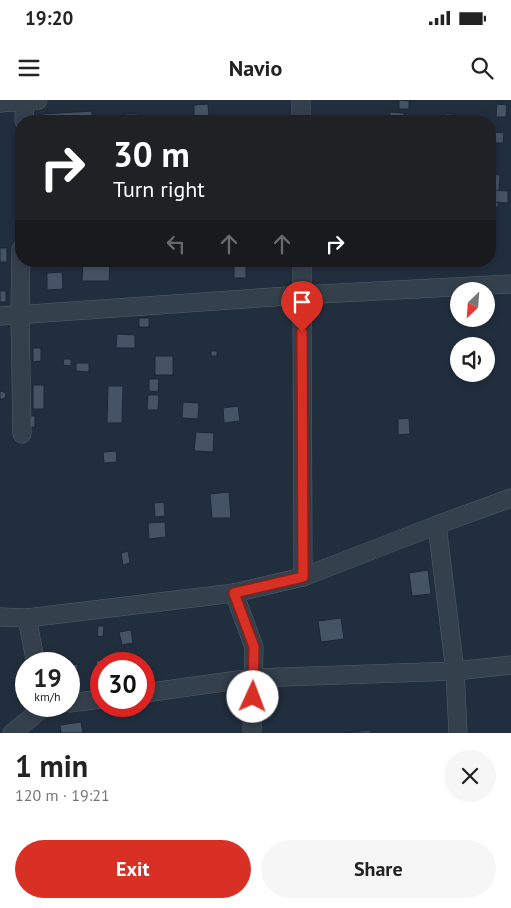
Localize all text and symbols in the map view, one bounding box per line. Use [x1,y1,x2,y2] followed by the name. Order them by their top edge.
[25,6,73,30] text: 19:20
[15,54,43,82] icon: menu
[229,54,282,82] text: Navio
[468,54,496,82] icon: search
[113,131,190,177] text: 30 m
[30,135,95,200] icon: right
[113,175,205,203] text: Turn right
[162,230,190,258] icon: left
[215,230,243,258] icon: ahead
[268,230,296,258] icon: ahead
[321,230,349,258] icon: right
[281,281,323,332] pin
[450,282,495,328] north arrow
[450,282,495,382] map controls
[288,288,316,316] icon: arrive
[450,337,495,382] button: sound
[90,652,155,717] speed limit sign: 30
[33,662,62,694] text: 19
[226,670,278,722] position arrow
[34,689,61,704] text: km/h
[15,746,88,785] text: 1 min
[444,750,496,802] button: close
[15,785,110,805] text: 120 m · 19:21
[15,840,251,898] button: Exit
[261,840,496,898] button: Share

